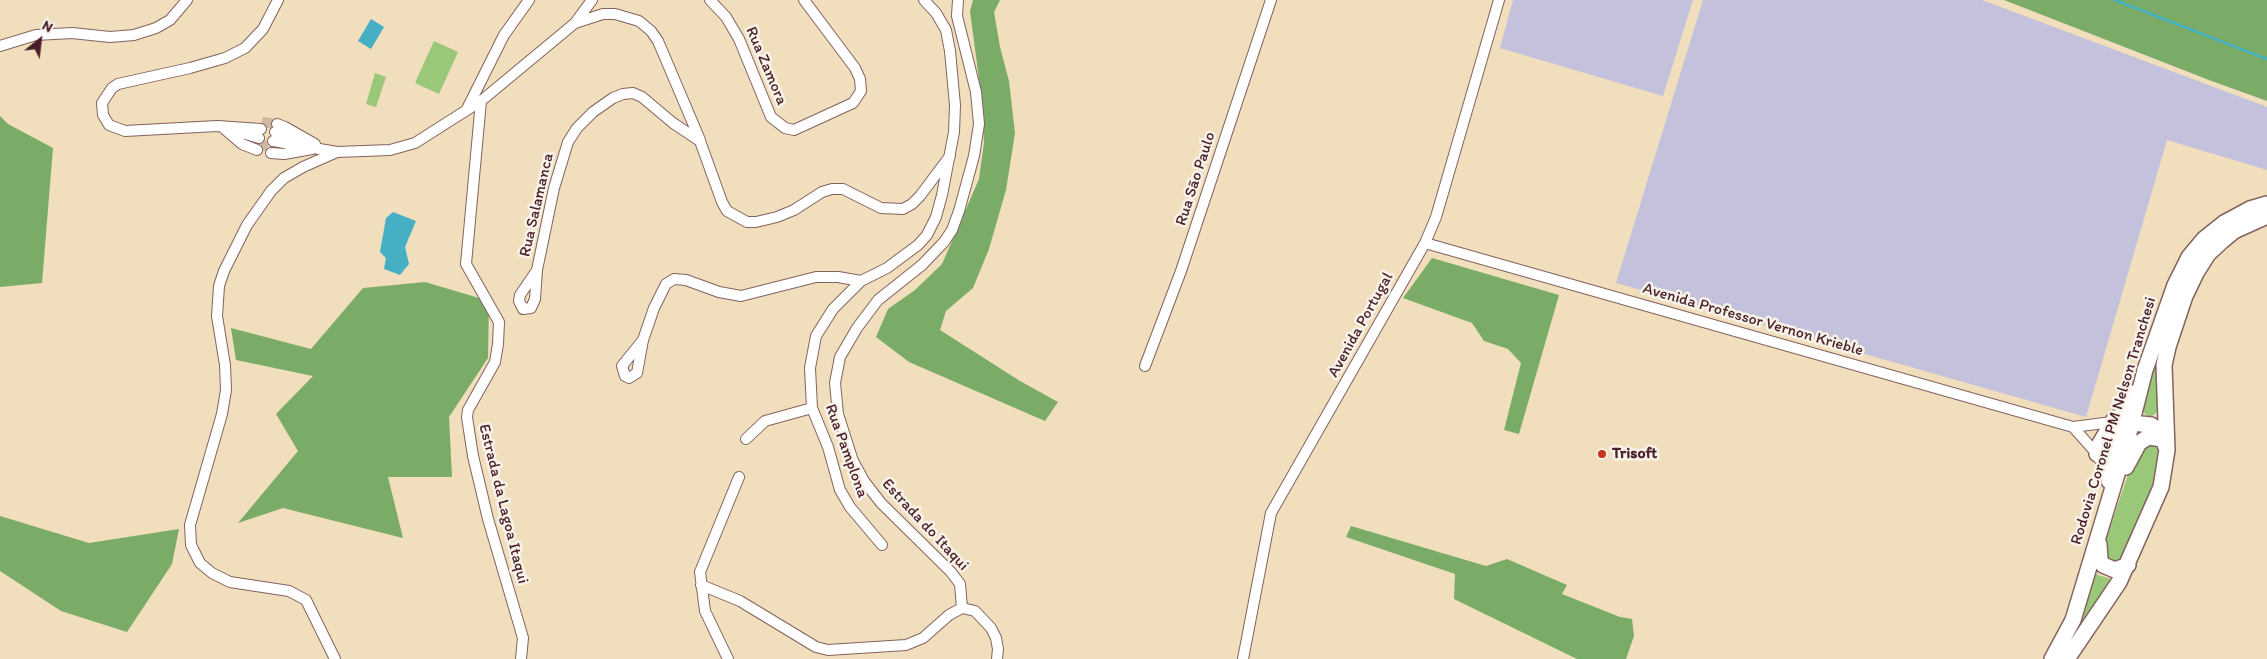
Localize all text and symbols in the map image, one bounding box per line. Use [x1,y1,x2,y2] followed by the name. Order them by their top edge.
[15,15,65,65] north arrow
[39,17,56,36] text: N
[741,24,791,108] street label: Rua Zamora
[1172,130,1220,228] street label: Rua São Paulo
[516,151,558,259] street label: Rua Salamanca
[1324,269,1398,381] street label: Avenida Portugal
[1641,279,1865,361] street label: Avenida Professor Vernon Krieble
[2067,295,2161,547] street label: Rodovia Coronel PM Nelson Tranchesi
[820,402,872,500] street label: Rua Pamplona
[474,422,532,586] street label: Estrada da Lagoa Itaqui
[1612,444,1657,464] place label: Trisoft
[1596,448,1608,460] marker: Trisoft
[877,475,973,575] street label: Estrada do Itaqui

